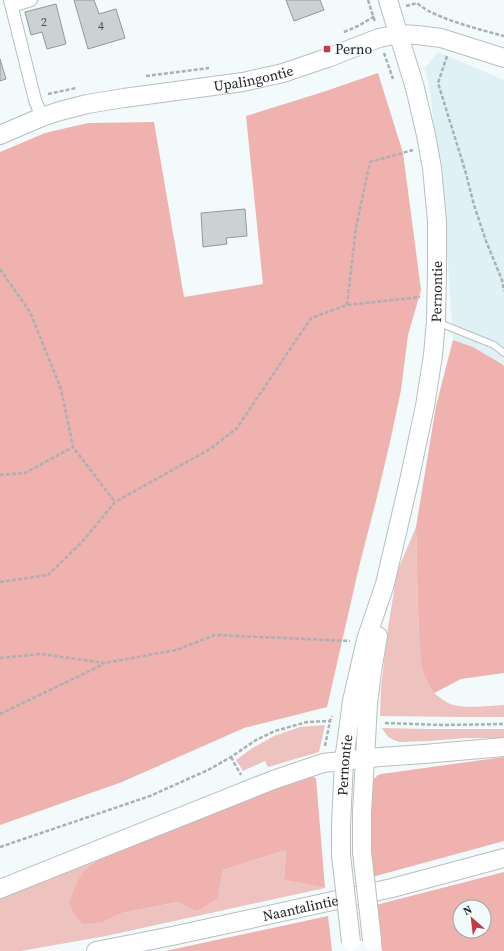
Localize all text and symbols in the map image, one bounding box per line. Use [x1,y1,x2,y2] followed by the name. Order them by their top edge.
[41,14,47,30] house number: 2
[98,18,104,34] house number: 4
[335,39,373,59] place label: Perno
[322,44,332,54] marker: Perno
[212,60,296,96] street label: Upalingontie
[426,261,447,322] street label: Pernontie
[332,733,357,796] street label: Pernontie
[261,890,340,926] street label: Naantalintie
[452,899,492,939] north arrow
[460,902,475,919] text: N

